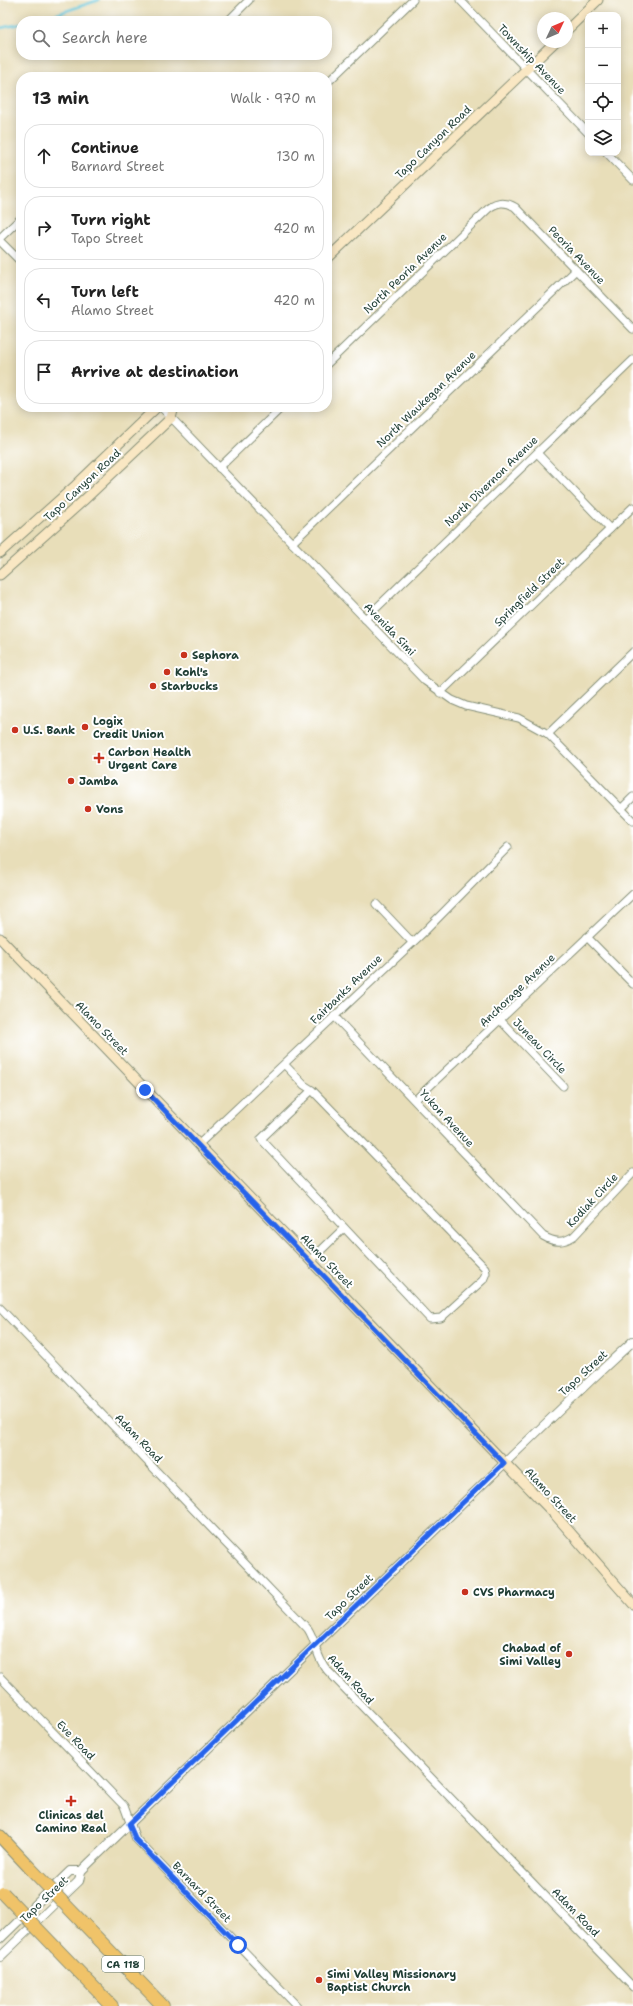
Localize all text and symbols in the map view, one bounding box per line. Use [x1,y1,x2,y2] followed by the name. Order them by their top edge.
[537,12,573,48] north arrow
[585,12,621,156] map controls
[585,12,621,48] button: +
[16,16,332,60] search box
[494,21,569,98] street label: Township Avenue
[30,27,52,49] icon: search
[62,28,148,48] text: Search here
[585,48,621,84] button: −
[585,84,621,120] button: locate
[32,87,89,109] text: 13 min
[230,90,316,107] text: Walk · 970 m
[392,102,475,182] street label: Tapo Canyon Road
[585,120,621,156] button: layers
[71,138,139,158] text: Continue
[33,145,55,167] icon: ahead
[277,148,315,165] text: 130 m
[71,158,164,175] text: Barnard Street
[71,210,151,230] text: Turn right
[33,217,55,239] icon: right
[273,220,315,237] text: 420 m
[545,223,608,288] street label: Peoria Avenue
[71,230,143,247] text: Tapo Street
[360,230,450,317] street label: North Peoria Avenue
[71,282,139,302] text: Turn left
[33,289,55,311] icon: left
[273,292,315,309] text: 420 m
[71,302,154,319] text: Alamo Street
[373,348,479,451] street label: North Waukegan Avenue
[33,361,55,383] icon: arrive
[71,362,239,382] text: Arrive at destination
[441,433,541,530] street label: North Divernon Avenue
[41,446,124,525] street label: Tapo Canyon Road
[491,555,568,630] street label: Springfield Street
[360,600,419,659] street label: Avenida Simi
[192,648,239,663] place label: Sephora
[179,650,189,660] marker: Sephora
[175,665,208,680] place label: Kohl's
[162,667,172,677] marker: Kohl's
[161,679,218,694] place label: Starbucks
[148,681,158,691] marker: Starbucks
[93,714,165,742] place label: Logix Credit Union
[80,722,90,732] marker: Logix Credit Union
[23,723,75,738] place label: U.S. Bank
[10,725,20,735] marker: U.S. Bank
[108,745,192,773] place label: Carbon Health Urgent Care
[93,752,105,764] marker: Carbon Health Urgent Care
[79,774,118,789] place label: Jamba
[66,776,76,786] marker: Jamba
[96,802,124,817] place label: Vons
[83,804,93,814] marker: Vons
[476,950,558,1030] street label: Anchorage Avenue
[307,951,385,1028] street label: Fairbanks Avenue
[72,998,132,1059] street label: Alamo Street
[509,1015,570,1077] street label: Juneau Circle
[136,1081,154,1099] route end
[416,1086,477,1150] street label: Yukon Avenue
[563,1170,621,1231] street label: Kodiak Circle
[297,1231,357,1292] street label: Alamo Street
[556,1347,611,1400] street label: Tapo Street
[111,1411,166,1466] street label: Adam Road
[521,1465,580,1526] street label: Alamo Street
[322,1571,377,1624] street label: Tapo Street
[473,1585,555,1600] place label: CVS Pharmacy
[460,1587,470,1597] marker: CVS Pharmacy
[499,1641,562,1669] place label: Chabad of Simi Valley
[564,1649,574,1659] marker: Chabad of Simi Valley
[324,1651,377,1708] street label: Adam Road
[53,1717,98,1763] street label: Eve Road
[65,1795,77,1807] marker: Clinicas del Camino Real
[35,1808,107,1836] place label: Clinicas del Camino Real
[169,1859,235,1926] street label: Barnard Street
[17,1873,72,1926] street label: Tapo Street
[548,1885,603,1940] street label: Adam Road
[229,1936,247,1954] route start
[102,1956,144,1972] road number: CA 118
[327,1967,457,1995] place label: Simi Valley Missionary Baptist Church
[314,1975,324,1985] marker: Simi Valley Missionary Baptist Church

